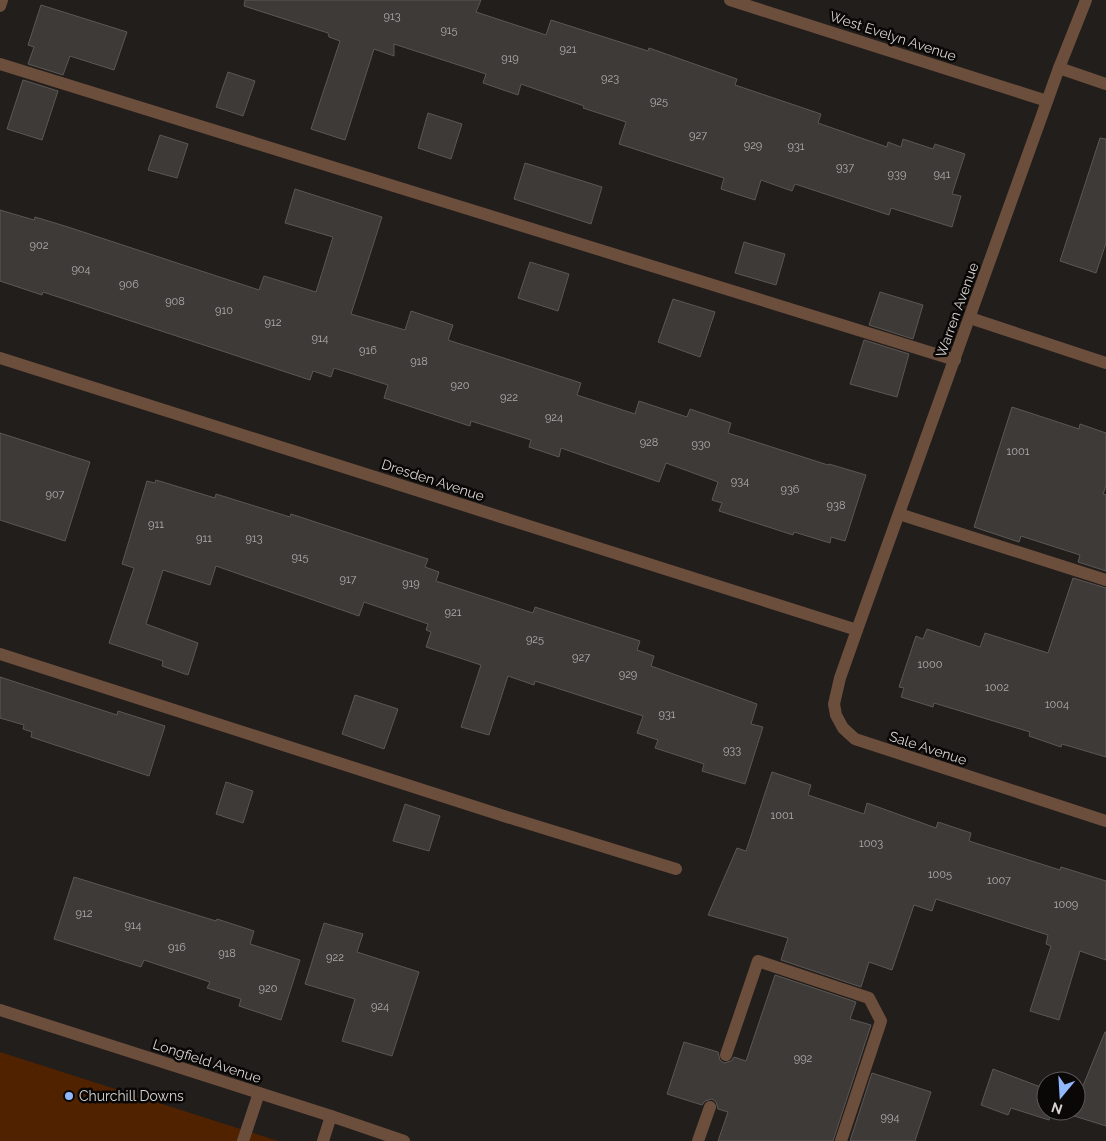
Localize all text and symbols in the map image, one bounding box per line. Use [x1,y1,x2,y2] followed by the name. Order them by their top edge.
[828,8,958,64] street label: West Evelyn Avenue
[383,10,401,23] house number: 913
[440,24,458,37] house number: 915
[560,43,577,56] house number: 921
[501,52,519,65] house number: 919
[601,72,619,85] house number: 923
[650,95,668,108] house number: 925
[689,129,707,142] house number: 927
[744,139,762,152] house number: 929
[787,140,805,153] house number: 931
[836,161,854,174] house number: 937
[888,168,906,181] house number: 939
[933,168,951,181] house number: 941
[30,239,49,252] house number: 902
[932,260,982,360] street label: Warren Avenue
[71,263,91,276] house number: 904
[119,278,139,291] house number: 906
[165,295,185,308] house number: 908
[215,304,233,317] house number: 910
[265,316,282,329] house number: 912
[311,332,329,345] house number: 914
[359,344,377,357] house number: 916
[410,355,428,368] house number: 918
[451,379,470,392] house number: 920
[500,391,518,404] house number: 922
[545,411,563,424] house number: 924
[640,436,658,449] house number: 928
[691,438,711,451] house number: 930
[1007,445,1030,458] house number: 1001
[380,456,486,504] street label: Dresden Avenue
[731,475,749,488] house number: 934
[781,483,800,496] house number: 936
[46,488,65,501] house number: 907
[827,499,845,512] house number: 938
[148,518,164,531] house number: 911
[196,532,212,545] house number: 911
[245,532,263,545] house number: 913
[291,551,309,564] house number: 915
[340,573,357,586] house number: 917
[402,577,420,590] house number: 919
[445,606,462,619] house number: 921
[526,633,544,646] house number: 925
[572,651,590,664] house number: 927
[918,658,943,671] house number: 1000
[619,668,637,681] house number: 929
[985,681,1009,694] house number: 1002
[1045,698,1069,711] house number: 1004
[658,708,676,721] house number: 931
[887,728,969,768] street label: Sale Avenue
[723,744,741,757] house number: 933
[771,809,794,822] house number: 1001
[859,837,883,850] house number: 1003
[928,868,952,881] house number: 1005
[987,874,1011,887] house number: 1007
[1054,898,1078,911] house number: 1009
[76,907,93,920] house number: 912
[124,919,142,932] house number: 914
[168,941,186,954] house number: 916
[218,947,236,960] house number: 918
[326,951,344,964] house number: 922
[259,982,278,995] house number: 920
[371,1000,389,1013] house number: 924
[151,1036,263,1086] street label: Longfield Avenue
[794,1052,813,1065] house number: 992
[1036,1071,1086,1121] north arrow
[79,1088,184,1104] place label: Churchill Downs
[63,1090,75,1102] marker: Churchill Downs
[1049,1099,1065,1118] text: N
[881,1111,899,1124] house number: 994

